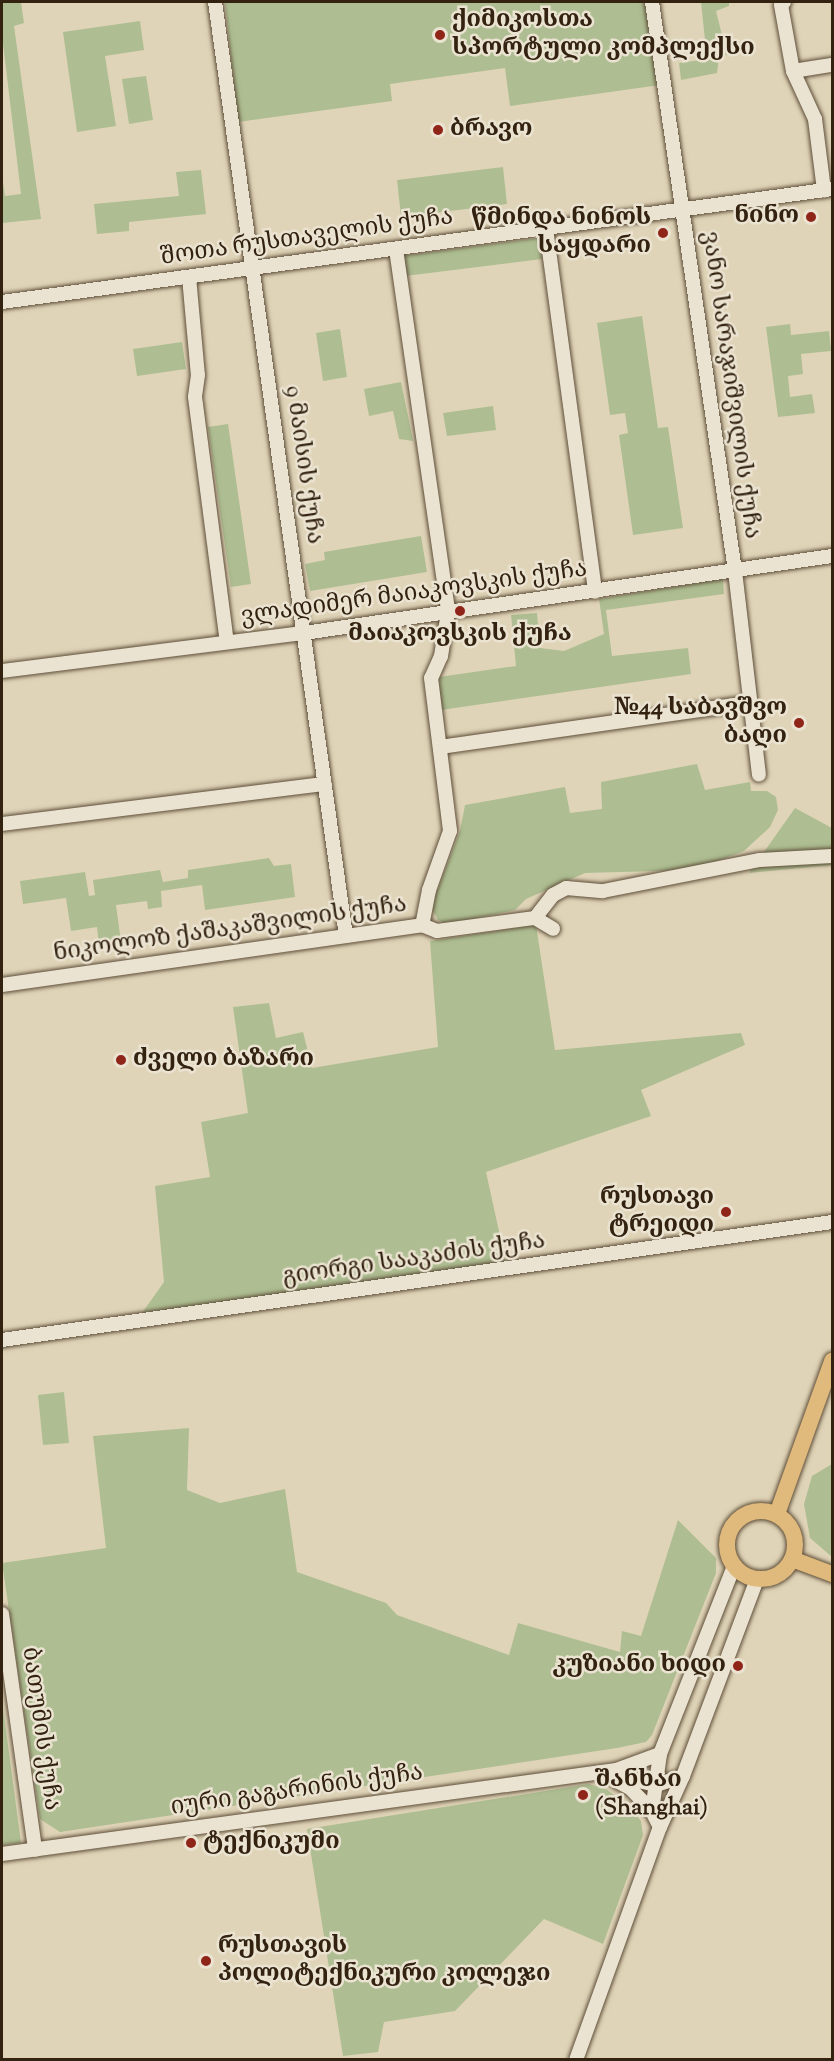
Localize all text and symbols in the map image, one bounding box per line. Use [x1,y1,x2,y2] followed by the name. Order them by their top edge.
[452,7,755,63] place label: ქიმიკოსთა სპორტული კომპლექსი
[433,28,447,42] marker: ქიმიკოსთა სპორტული კომპლექსი
[450,116,532,144] place label: ბრავო
[431,123,445,137] marker: ბრავო
[159,203,455,273] street label: შოთა რუსთაველის ქუჩა
[734,203,799,231] place label: ნინო
[472,205,651,261] place label: წმინდა ნინოს საყდარი
[804,210,818,224] marker: ნინო
[656,226,670,240] marker: წმინდა ნინოს საყდარი
[694,229,766,541] street label: ვანო სარაჯიშვილის ქუჩა
[278,384,328,546] street label: 9 მაისის ქუჩა
[239,555,589,633] street label: ვლადიმერ მაიაკოვსკის ქუჩა
[453,604,467,618] marker: მაიაკოვსკის ქუჩა
[348,621,572,649] place label: მაიაკოვსკის ქუჩა
[614,695,787,751] place label: №44 საბავშვო ბაღი
[792,716,806,730] marker: №44 საბავშვო ბაღი
[51,891,409,969] street label: ნიკოლოზ ქაშაკაშვილის ქუჩა
[133,1046,314,1074] place label: ძველი ბაზარი
[114,1053,128,1067] marker: ძველი ბაზარი
[600,1184,714,1240] place label: რუსთავი ტრეიდი
[719,1205,733,1219] marker: რუსთავი ტრეიდი
[281,1227,547,1293] street label: გიორგი სააკაძის ქუჩა
[14,1645,66,1813] street label: ბათუმის ქუჩა
[552,1652,726,1680] place label: კუზიანი ხიდი
[731,1659,745,1673] marker: კუზიანი ხიდი
[169,1759,425,1823] street label: იური გაგარინის ქუჩა
[595,1767,706,1823] place label: შანხაი (Shanghai)
[576,1788,590,1802] marker: შანხაი (Shanghai)
[203,1829,340,1857] place label: ტექნიკუმი
[184,1836,198,1850] marker: ტექნიკუმი
[218,1933,550,1989] place label: რუსთავის პოლიტექნიკური კოლეჯი
[199,1954,213,1968] marker: რუსთავის პოლიტექნიკური კოლეჯი

